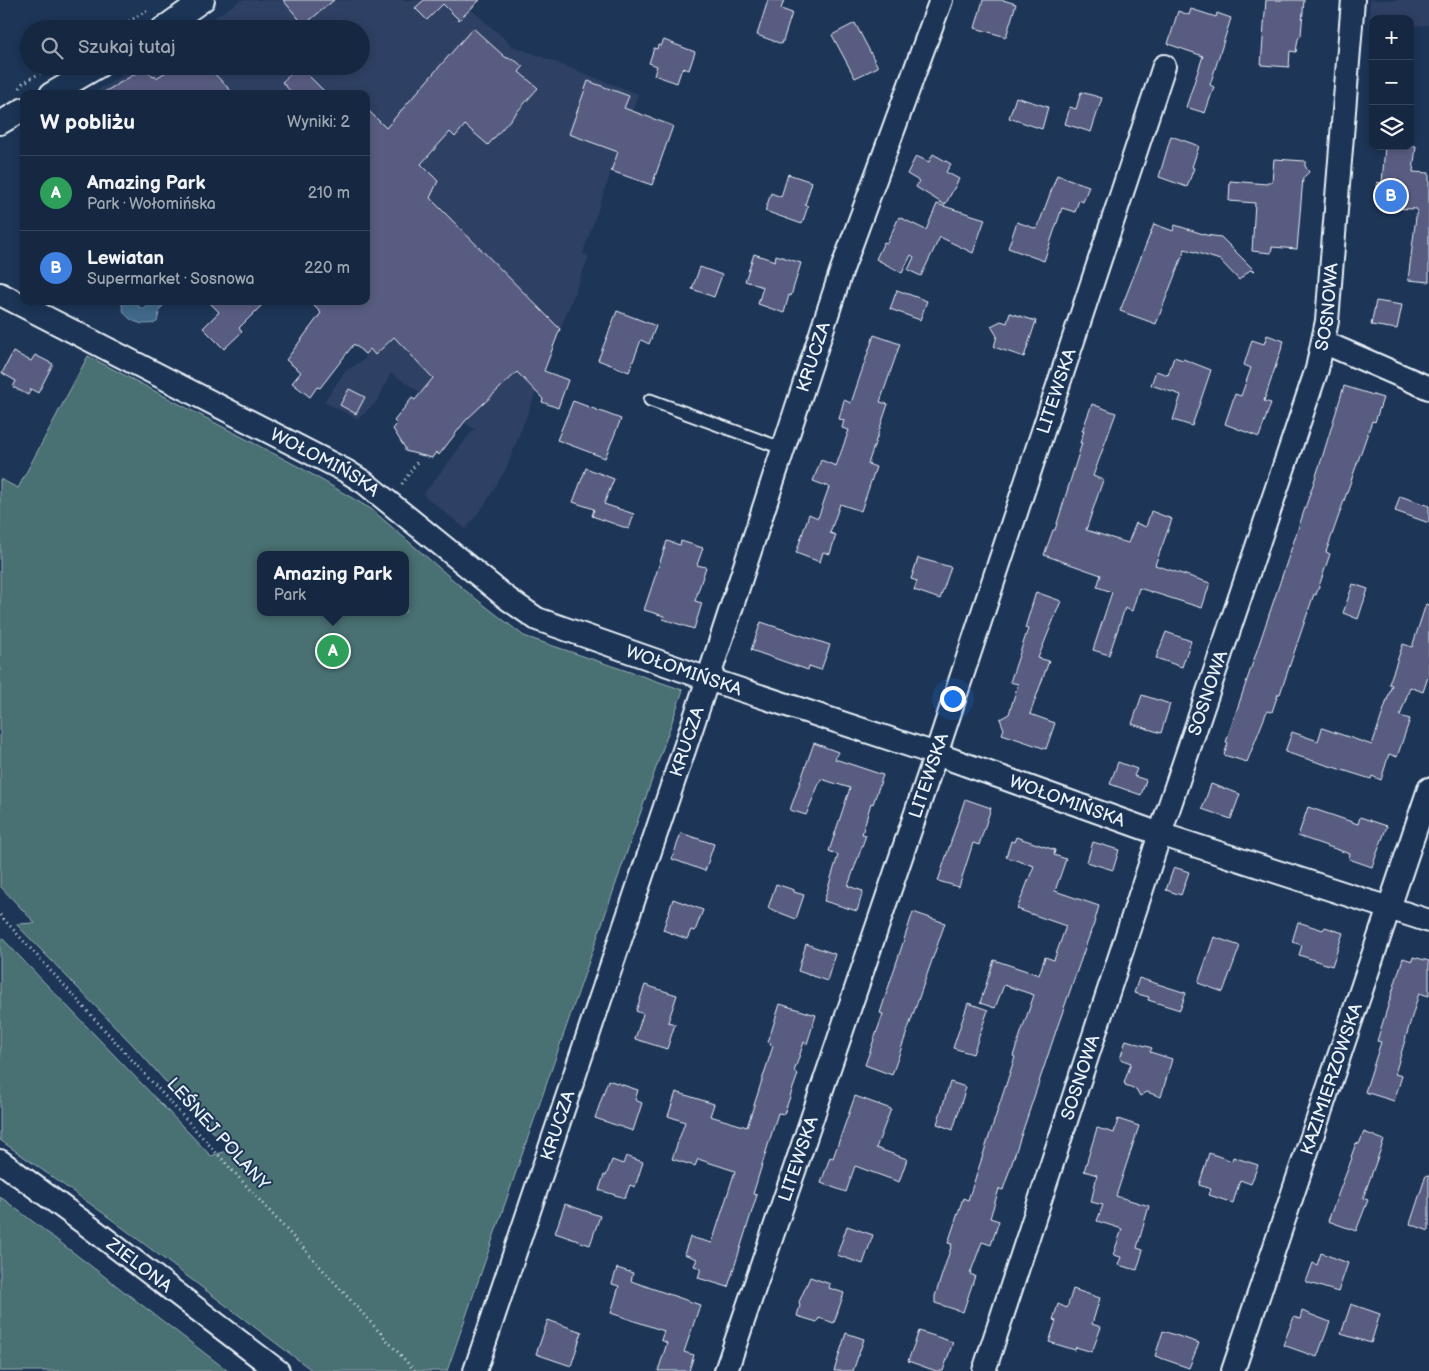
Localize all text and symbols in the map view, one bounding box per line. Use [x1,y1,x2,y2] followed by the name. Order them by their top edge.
[1369,15,1414,150] map controls
[1369,15,1414,60] button: +
[20,20,370,75] search box
[38,34,66,62] icon: search
[78,36,175,59] text: Szukaj tutaj
[1369,60,1414,105] button: −
[1369,105,1414,150] button: layers
[40,110,135,135] text: W pobliżu
[287,113,350,132] text: Wyniki: 2
[87,172,205,195] text: Amazing Park
[1375,177,1407,215] pin: B
[51,184,61,203] text: A
[308,184,350,203] text: 210 m
[87,195,216,214] text: Park · Wołomińska
[87,247,164,270] text: Lewiatan
[50,259,62,278] text: B
[304,259,350,278] text: 220 m
[1311,262,1342,353] street label: SOSNOWA
[87,270,255,289] text: Supermarket · Sosnowa
[792,319,834,395] street label: KRUCZA
[1032,346,1080,437] street label: LITEWSKA
[267,424,384,501] street label: WOŁOMIŃSKA
[257,551,409,616] popup
[274,563,392,586] text: Amazing Park
[274,586,306,605] text: Park
[317,632,349,670] pin: A
[623,640,745,700] street label: WOŁOMIŃSKA
[1184,648,1232,738] street label: SOSNOWA
[940,686,966,712] your location
[665,704,708,779] street label: KRUCZA
[904,730,953,821] street label: LITEWSKA
[1006,771,1128,831] street label: WOŁOMIŃSKA
[1296,1001,1367,1158] street label: KAZIMIERZOWSKA
[1057,1032,1104,1123] street label: SOSNOWA
[162,1072,276,1195] street label: LEŚNEJ POLANY
[536,1088,579,1163] street label: KRUCZA
[774,1114,822,1204] street label: LITEWSKA
[102,1233,176,1297] street label: ZIELONA

